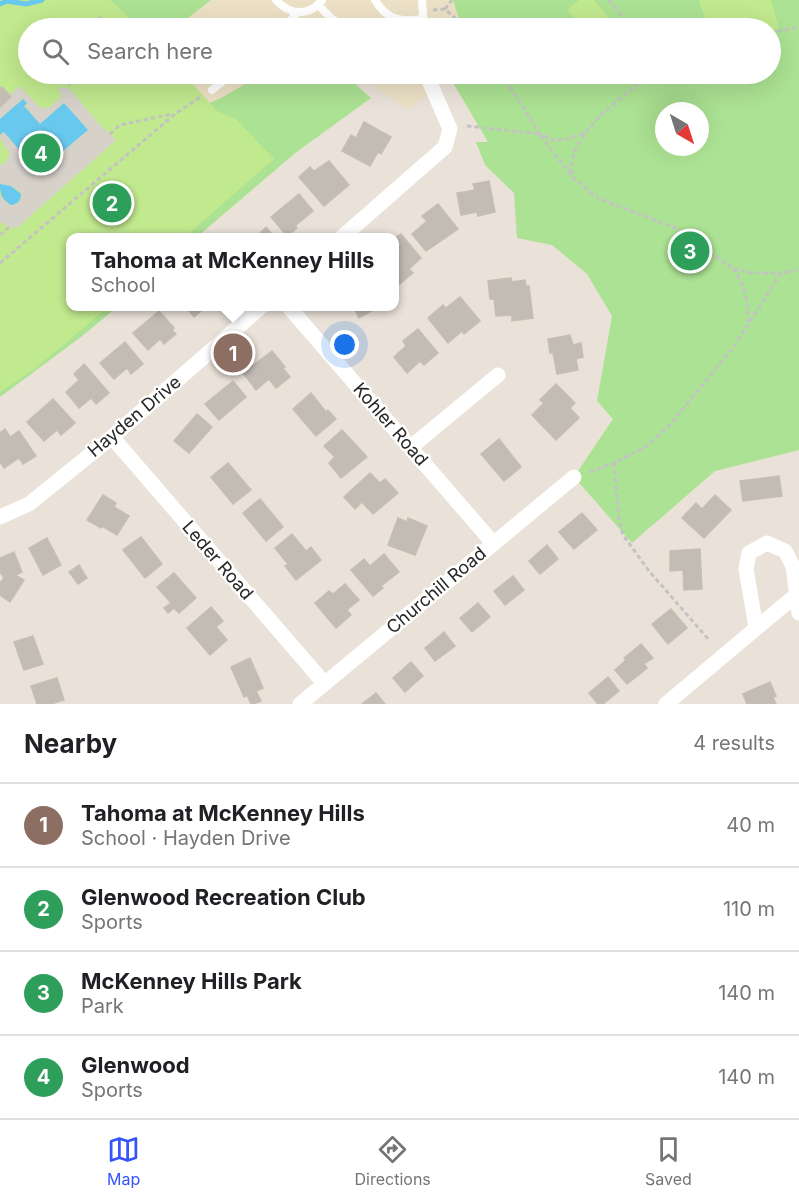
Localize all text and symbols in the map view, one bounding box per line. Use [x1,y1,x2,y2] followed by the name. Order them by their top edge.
[18,18,781,84] search box
[39,35,72,68] icon: search
[87,38,213,64] text: Search here
[655,102,709,156] north arrow
[22,130,60,176] pin: 4
[92,180,132,226] pin: 2
[670,228,710,274] pin: 3
[66,233,399,311] popup
[91,247,374,273] text: Tahoma at McKenney Hills
[91,273,156,297] text: School
[214,330,252,376] pin: 1
[330,330,359,359] your location
[83,371,185,461] street label: Hayden Drive
[349,378,433,470] street label: Kohler Road
[178,516,258,604] street label: Leder Road
[382,542,490,638] street label: Churchill Road
[24,728,117,759] text: Nearby
[693,731,775,755] text: 4 results
[81,800,365,826] text: Tahoma at McKenney Hills
[39,813,48,837] text: 1
[726,813,775,837] text: 40 m
[81,826,291,850] text: School · Hayden Drive
[81,884,366,910] text: Glenwood Recreation Club
[37,897,50,921] text: 2
[723,897,775,921] text: 110 m
[81,910,143,934] text: Sports
[81,968,302,994] text: McKenney Hills Park
[37,981,50,1005] text: 3
[718,981,775,1005] text: 140 m
[81,994,124,1018] text: Park
[81,1052,190,1078] text: Glenwood
[37,1065,50,1089] text: 4
[718,1065,775,1089] text: 140 m
[81,1078,143,1102] text: Sports
[107,1133,140,1189] tab: Map
[355,1133,431,1189] tab: Directions
[645,1133,692,1189] tab: Saved

